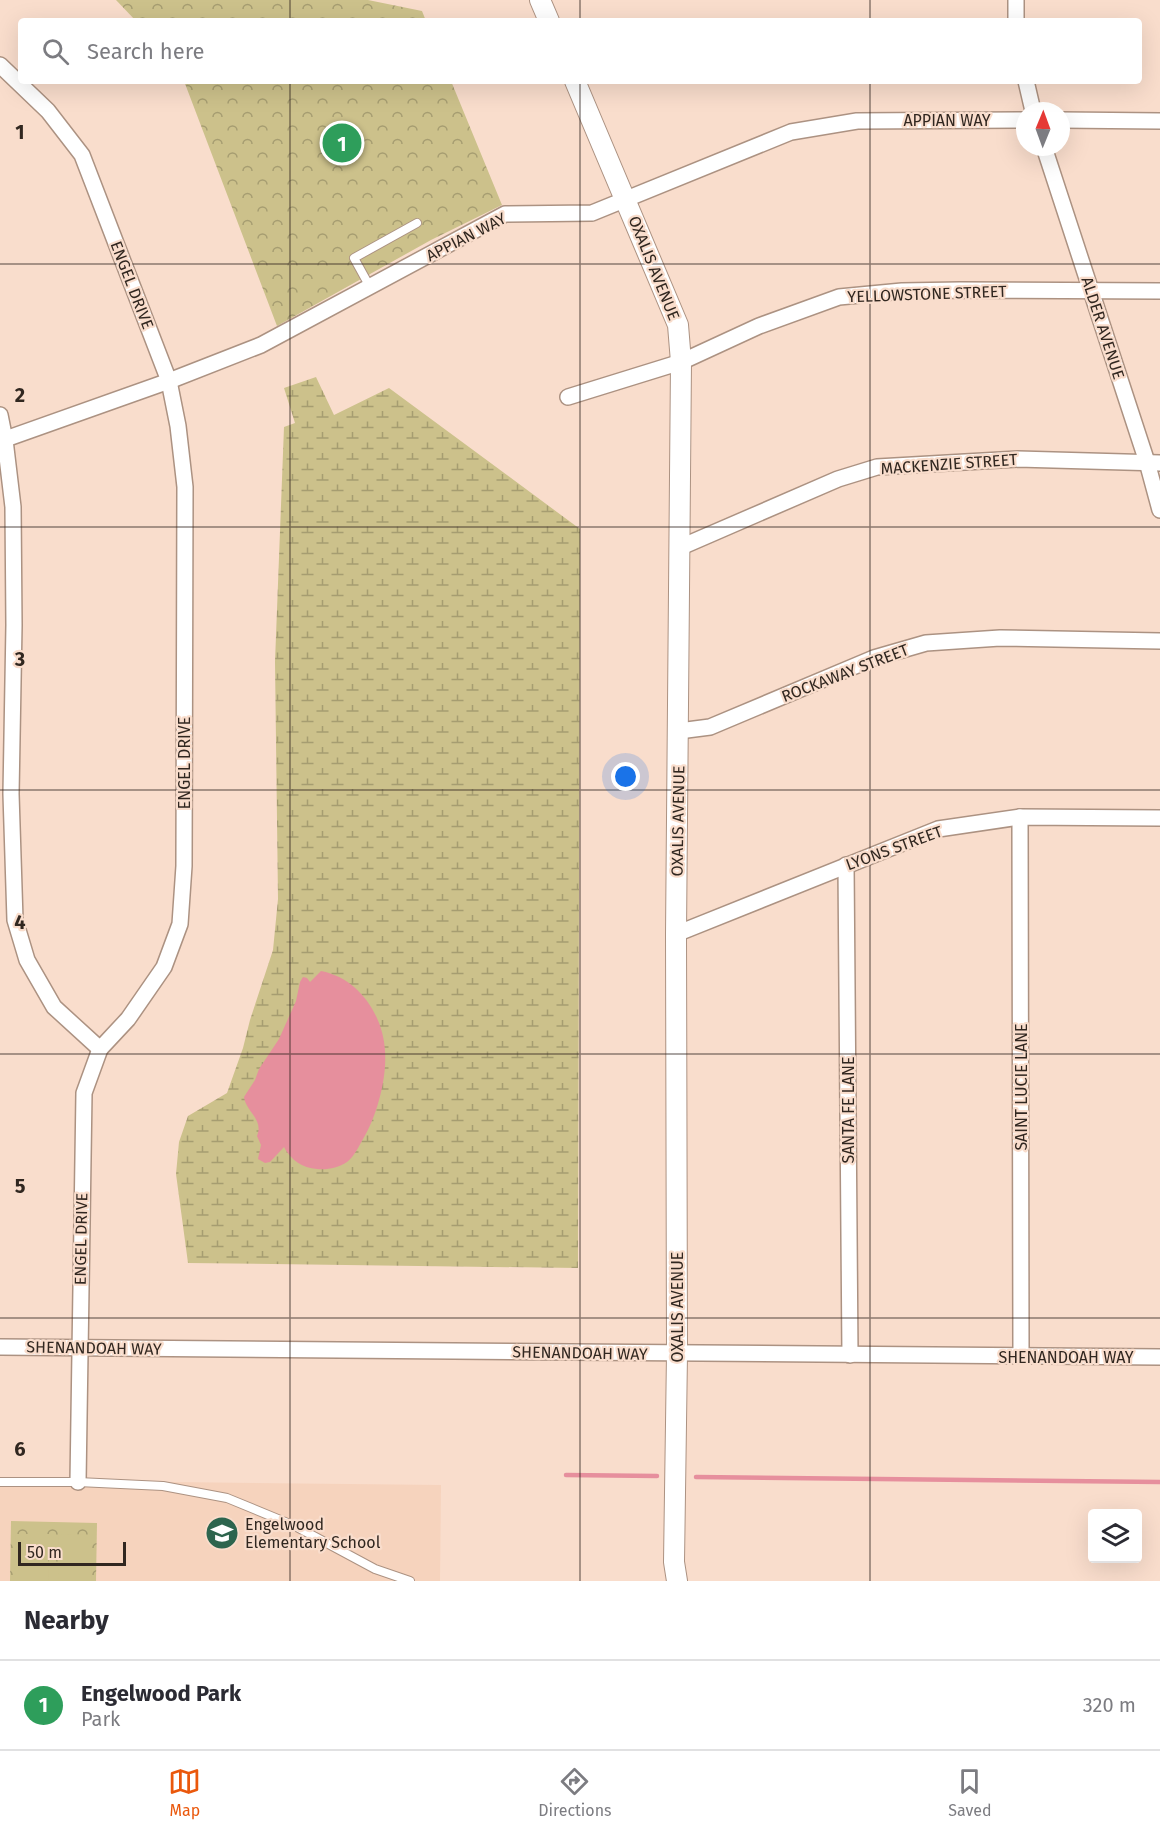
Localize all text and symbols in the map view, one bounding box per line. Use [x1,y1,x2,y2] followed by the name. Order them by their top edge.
[18,18,1142,84] search box
[39,35,72,68] icon: search
[87,38,205,65] text: Search here
[1016,102,1070,156] north arrow
[903,111,991,130] street label: APPIAN WAY
[15,120,25,144] text: 1
[322,120,362,166] pin: 1
[423,209,509,265] street label: APPIAN WAY
[624,213,684,323] street label: OXALIS AVENUE
[107,238,157,332] street label: ENGEL DRIVE
[1078,274,1128,382] street label: ALDER AVENUE
[847,282,1008,306] street label: YELLOWSTONE STREET
[15,383,25,407] text: 2
[880,450,1019,478] street label: MACKENZIE STREET
[779,640,912,706] street label: ROCKAWAY STREET
[14,647,25,671] text: 3
[175,717,194,809] street label: ENGEL DRIVE
[611,762,640,791] your location
[668,765,688,877] street label: OXALIS AVENUE
[843,821,946,874] street label: LYONS STREET
[14,910,26,934] text: 4
[1012,1023,1031,1151] street label: SAINT LUCIE LANE
[839,1057,858,1163] street label: SANTA FE LANE
[15,1174,26,1198] text: 5
[71,1193,91,1285] street label: ENGEL DRIVE
[668,1252,687,1362] street label: OXALIS AVENUE
[26,1337,162,1359] street label: SHENANDOAH WAY
[512,1342,648,1364] street label: SHENANDOAH WAY
[998,1348,1134,1367] street label: SHENANDOAH WAY
[14,1437,26,1461] text: 6
[1088,1509,1142,1563] map controls
[1088,1509,1142,1563] button: layers
[204,1515,240,1551] school or university icon: Engelwood Elementary School
[245,1515,381,1552] place label: Engelwood Elementary School
[18,1539,126,1566] scale bar
[27,1543,62,1562] text: 50 m
[24,1605,109,1636] text: Nearby
[81,1680,241,1707] text: Engelwood Park
[39,1693,48,1717] text: 1
[1083,1693,1136,1717] text: 320 m
[81,1707,120,1731] text: Park
[168,1765,201,1820] tab: Map
[538,1765,612,1820] tab: Directions
[948,1765,992,1820] tab: Saved

